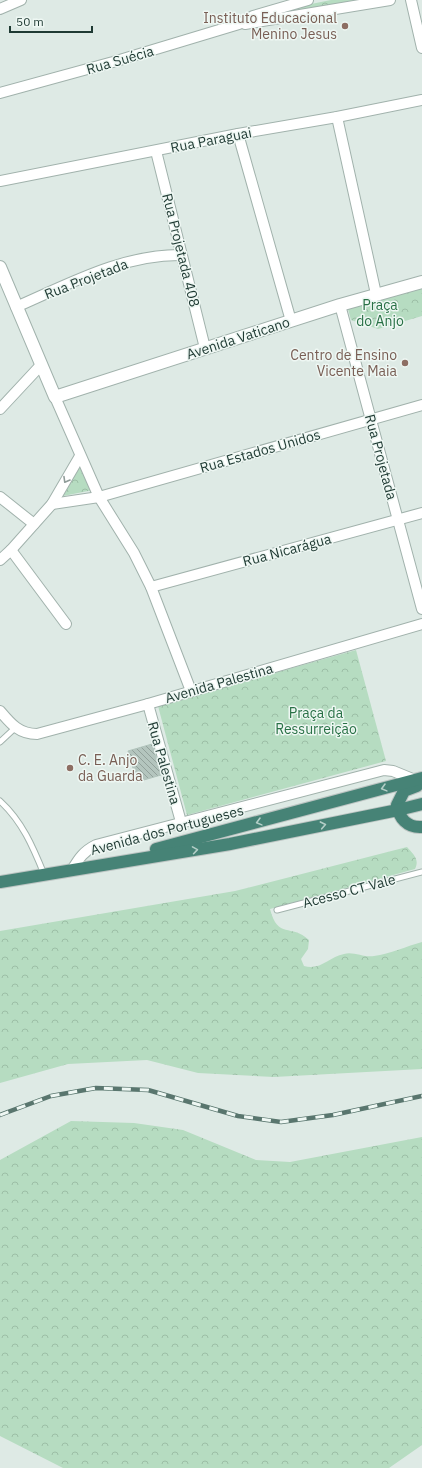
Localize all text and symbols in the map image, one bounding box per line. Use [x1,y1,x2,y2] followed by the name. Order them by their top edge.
[10,8,92,34] scale bar
[203,9,337,43] place label: Instituto Educacional Menino Jesus
[16,14,44,29] text: 50 m
[340,21,350,31] marker: Instituto Educacional Menino Jesus
[84,42,156,78] street label: Rua Suécia
[169,123,253,157] street label: Rua Paraguai
[158,191,204,309] street label: Rua Projetada 408
[42,255,131,303] street label: Rua Projetada
[356,296,404,330] park label: Praça do Anjo
[184,313,292,363] street label: Avenida Vaticano
[290,346,398,380] place label: Centro de Ensino Vicente Maia
[400,358,410,368] marker: Centro de Ensino Vicente Maia
[361,412,401,502] street label: Rua Projetada
[198,425,323,477] street label: Rua Estados Unidos
[63,476,70,483] one-way arrow
[241,529,334,570] street label: Rua Nicarágua
[163,659,276,707] street label: Avenida Palestina
[275,704,357,738] park label: Praça da Ressurreição
[144,719,185,807] street label: Rua Palestina
[78,751,143,785] place label: C. E. Anjo da Guarda
[65,763,75,773] marker: C. E. Anjo da Guarda
[381,784,388,792] one-way arrow
[88,801,246,859] street label: Avenida dos Portugueses
[255,817,262,826] one-way arrow
[319,822,326,830] one-way arrow
[192,846,198,854] one-way arrow
[301,870,398,912] street label: Acesso CT Vale

